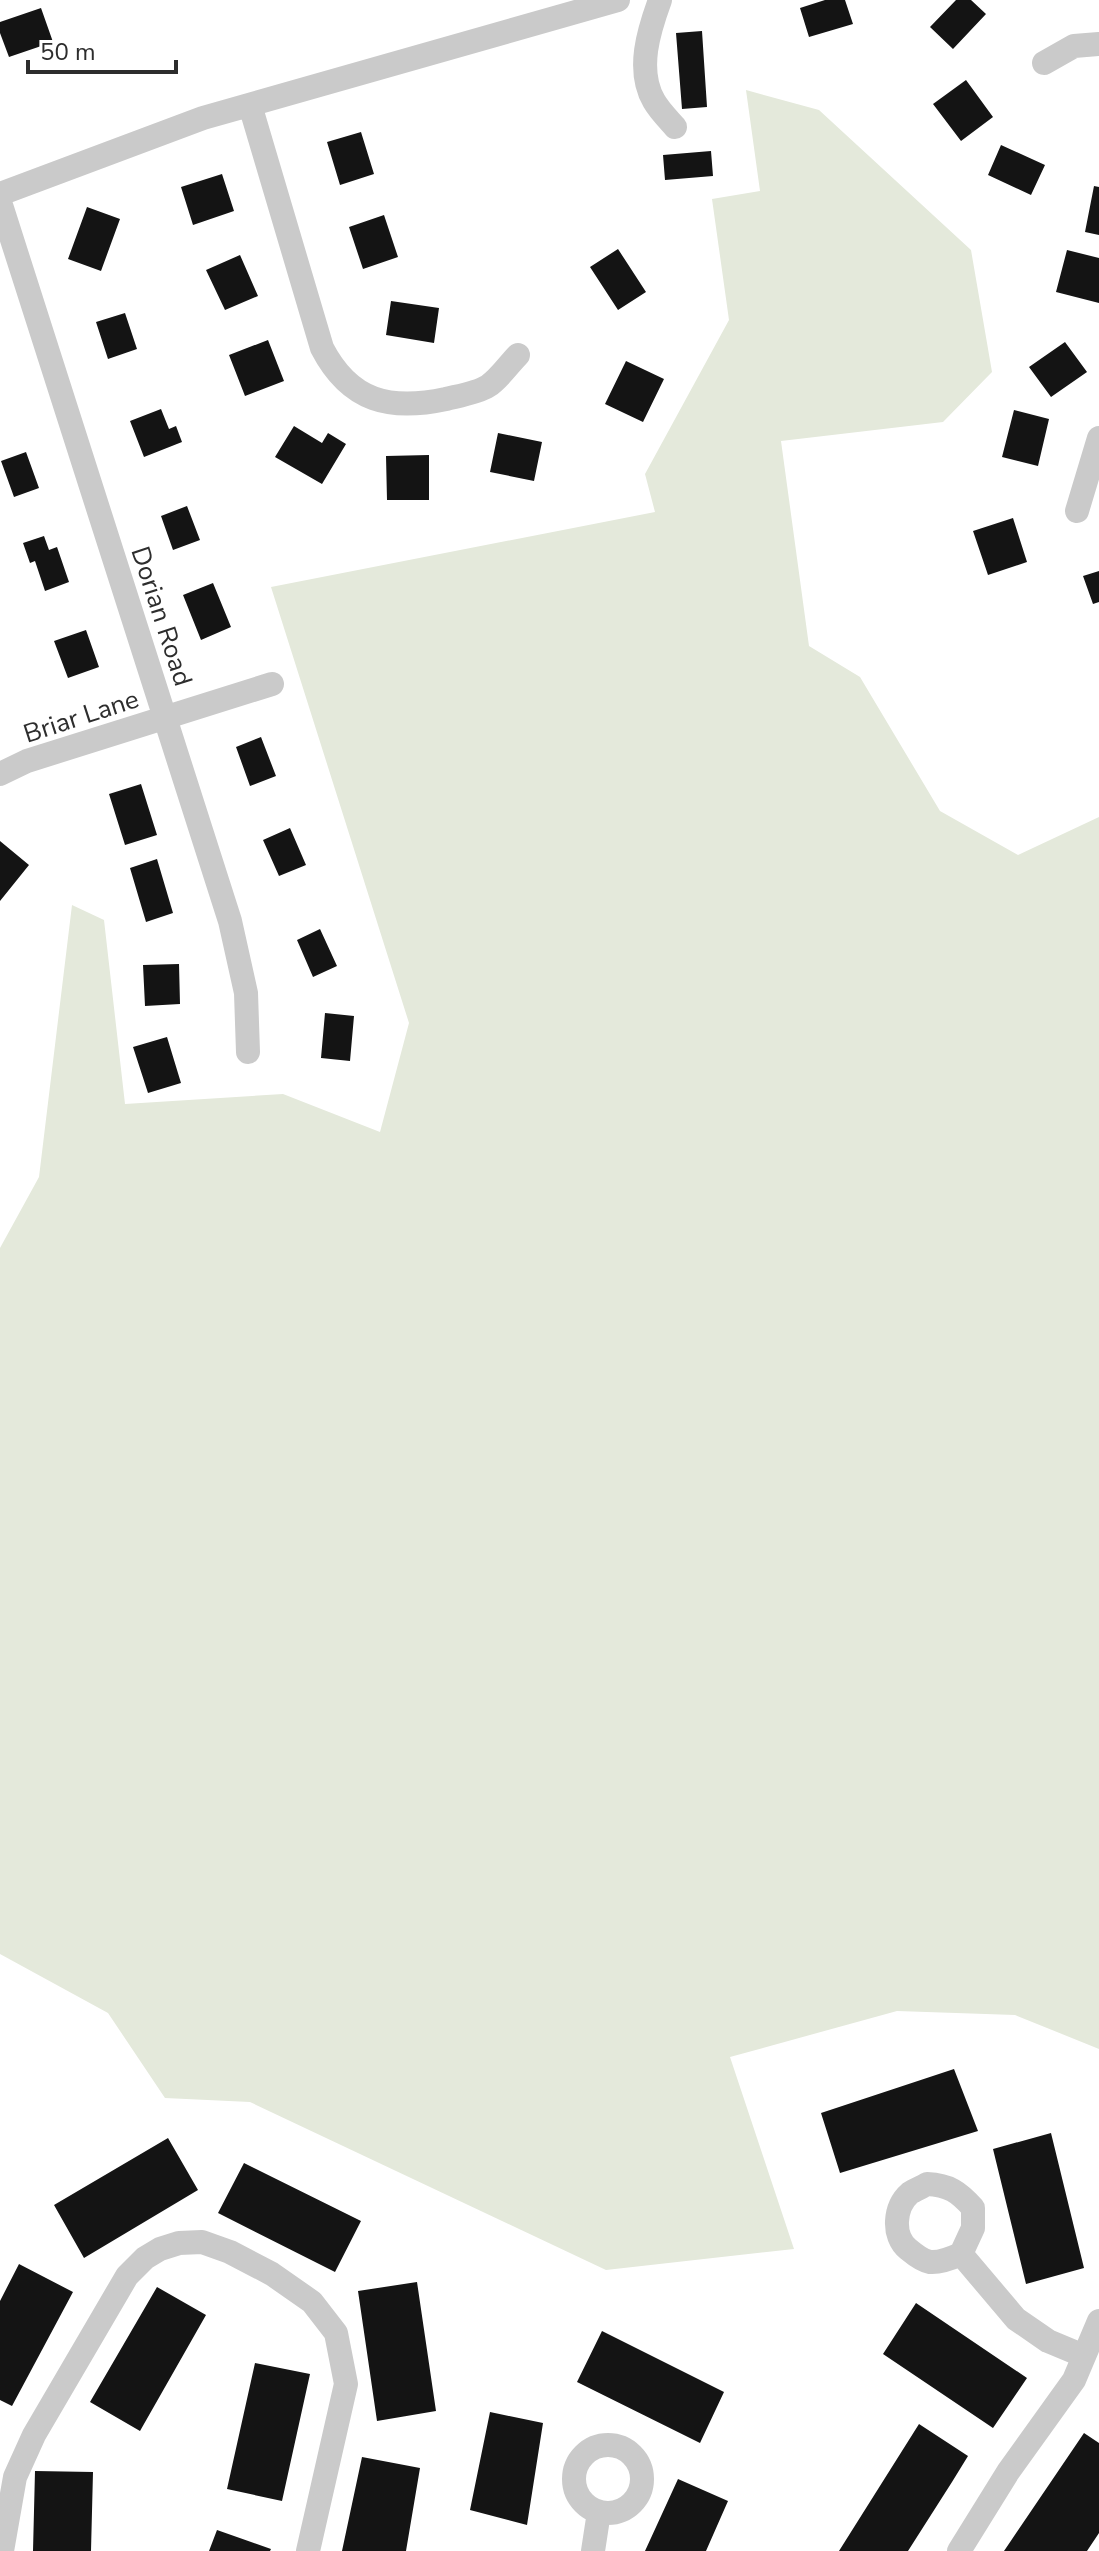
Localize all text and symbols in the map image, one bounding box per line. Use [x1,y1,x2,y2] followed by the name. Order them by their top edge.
[28,24,176,74] scale bar
[40,36,96,68] text: 50 m
[123,542,201,690] street label: Dorian Road
[19,681,143,752] street label: Briar Lane

